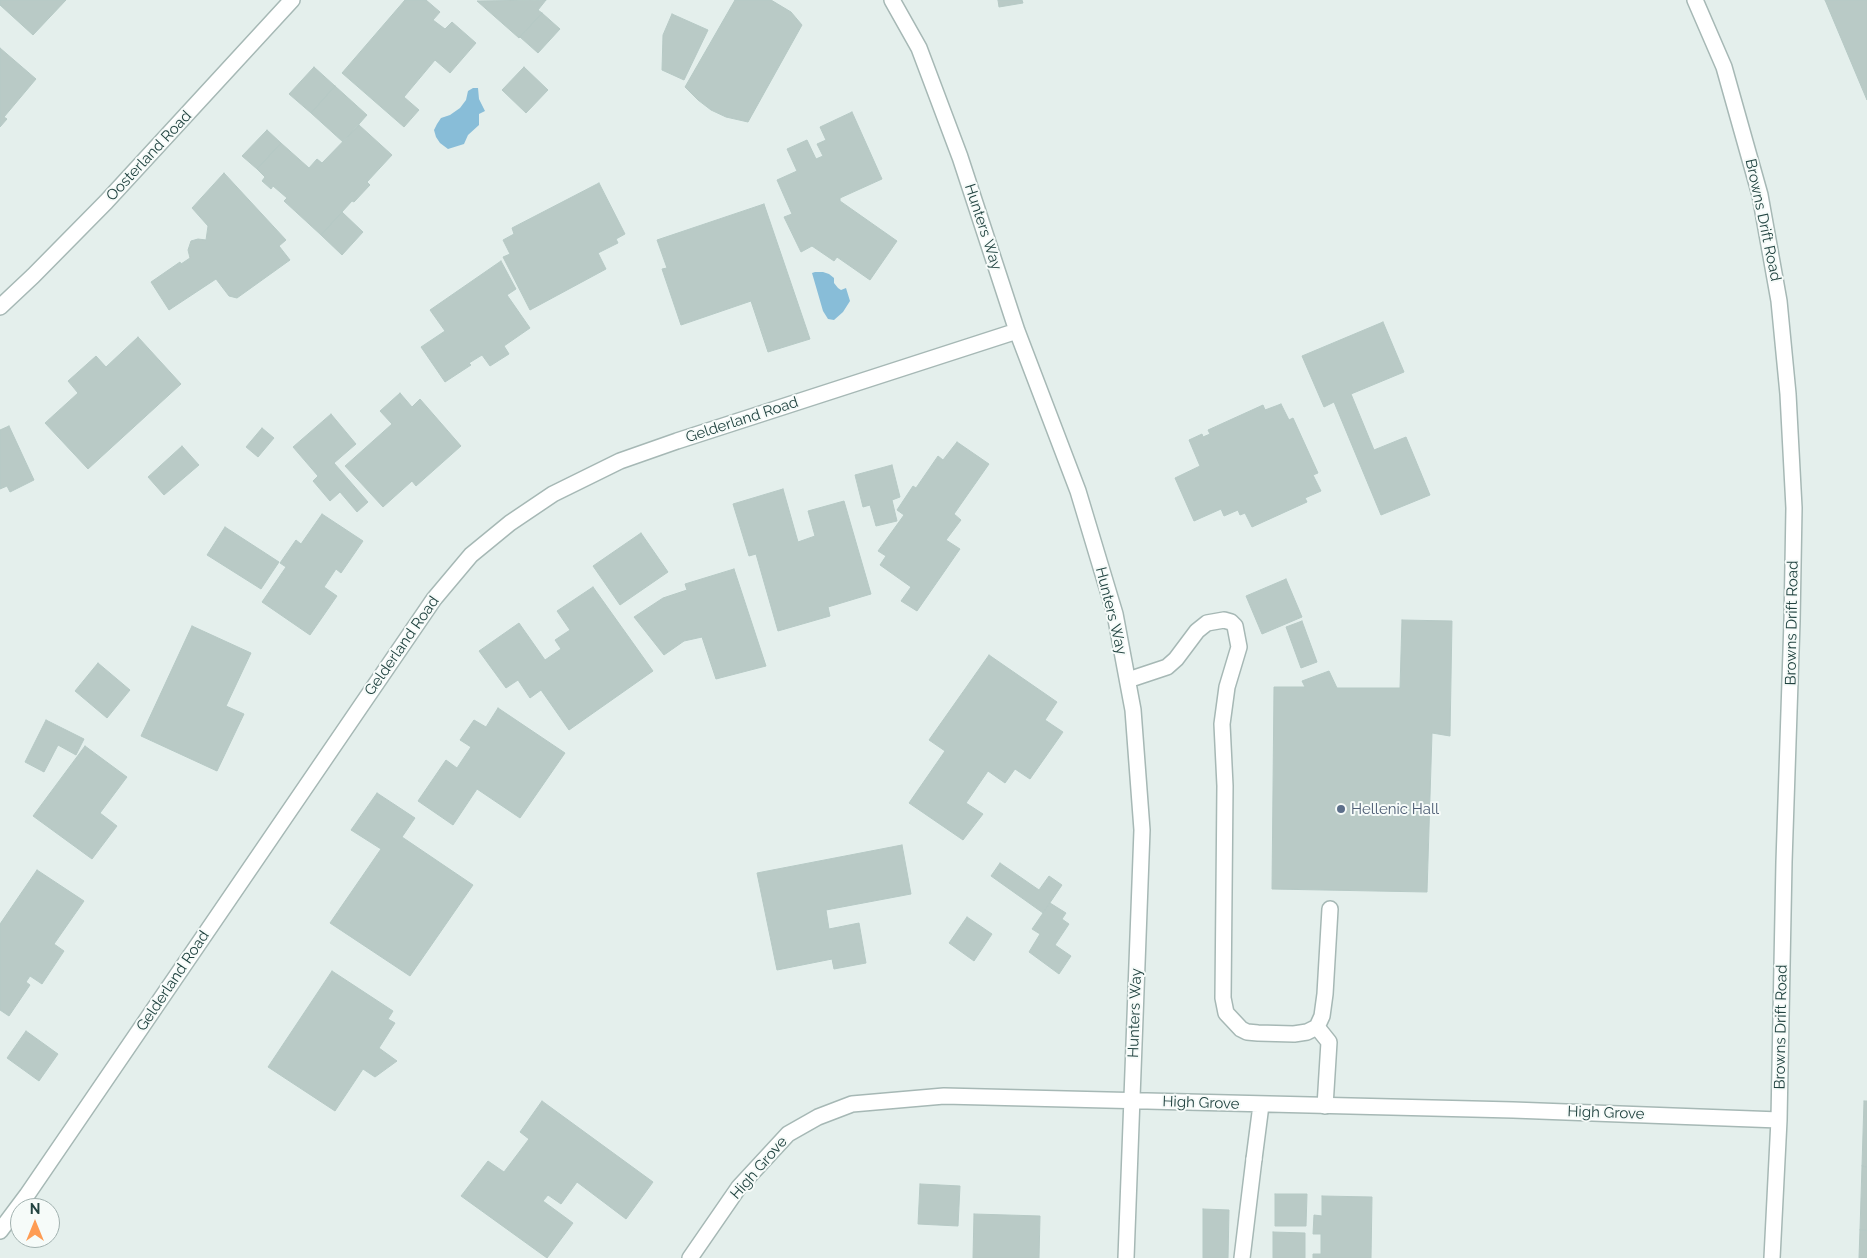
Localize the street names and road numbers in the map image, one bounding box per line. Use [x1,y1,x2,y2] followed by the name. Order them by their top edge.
[103,107,195,205] street label: Oosterland Road
[1741,157,1785,283] street label: Browns Drift Road
[961,182,1005,272] street label: Hunters Way
[684,393,800,447] street label: Gelderland Road
[1782,560,1802,686] street label: Browns Drift Road
[1091,565,1131,657] street label: Hunters Way
[361,593,443,699] street label: Gelderland Road
[133,927,213,1035] street label: Gelderland Road
[1771,964,1791,1090] street label: Browns Drift Road
[1124,968,1146,1058] street label: Hunters Way
[1162,1093,1240,1113] street label: High Grove
[1567,1103,1645,1123] street label: High Grove
[727,1133,791,1203] street label: High Grove

